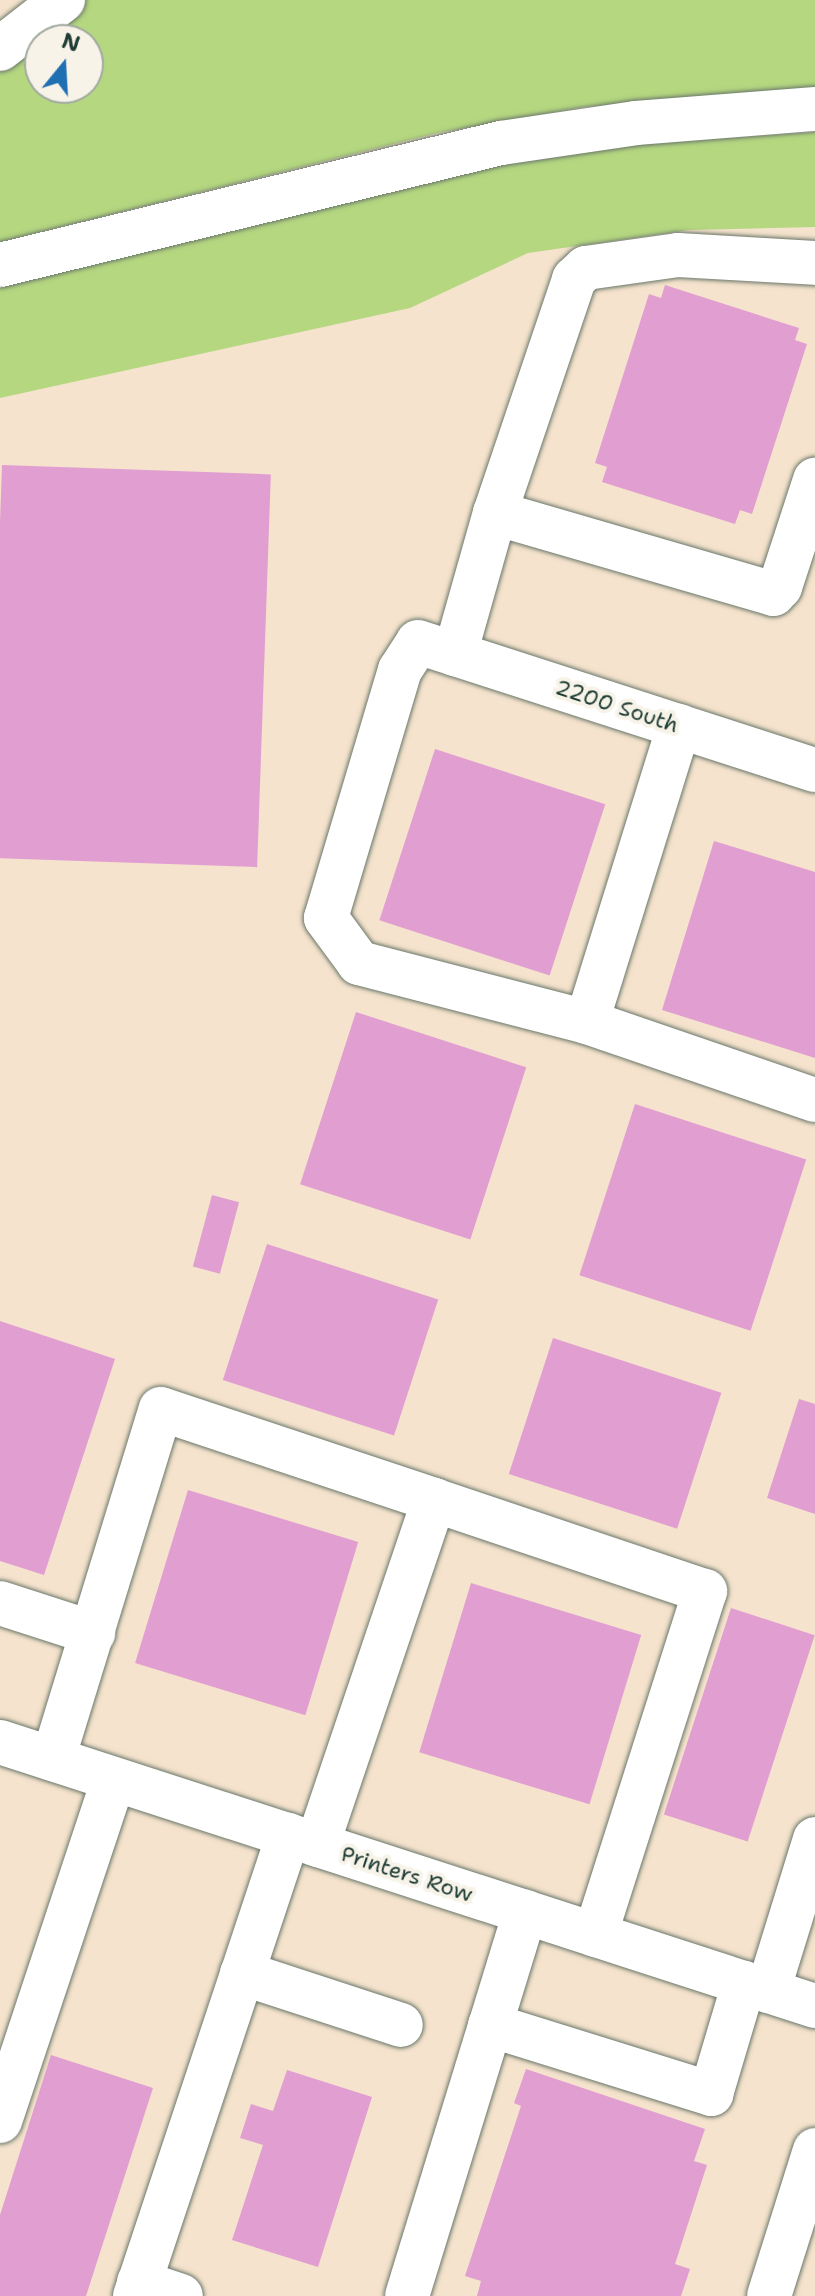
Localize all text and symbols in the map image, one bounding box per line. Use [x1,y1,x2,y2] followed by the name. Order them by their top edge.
[24,24,104,104] north arrow
[58,26,84,59] text: N
[552,674,682,738] street label: 2200 South
[338,1840,476,1908] street label: Printers Row

